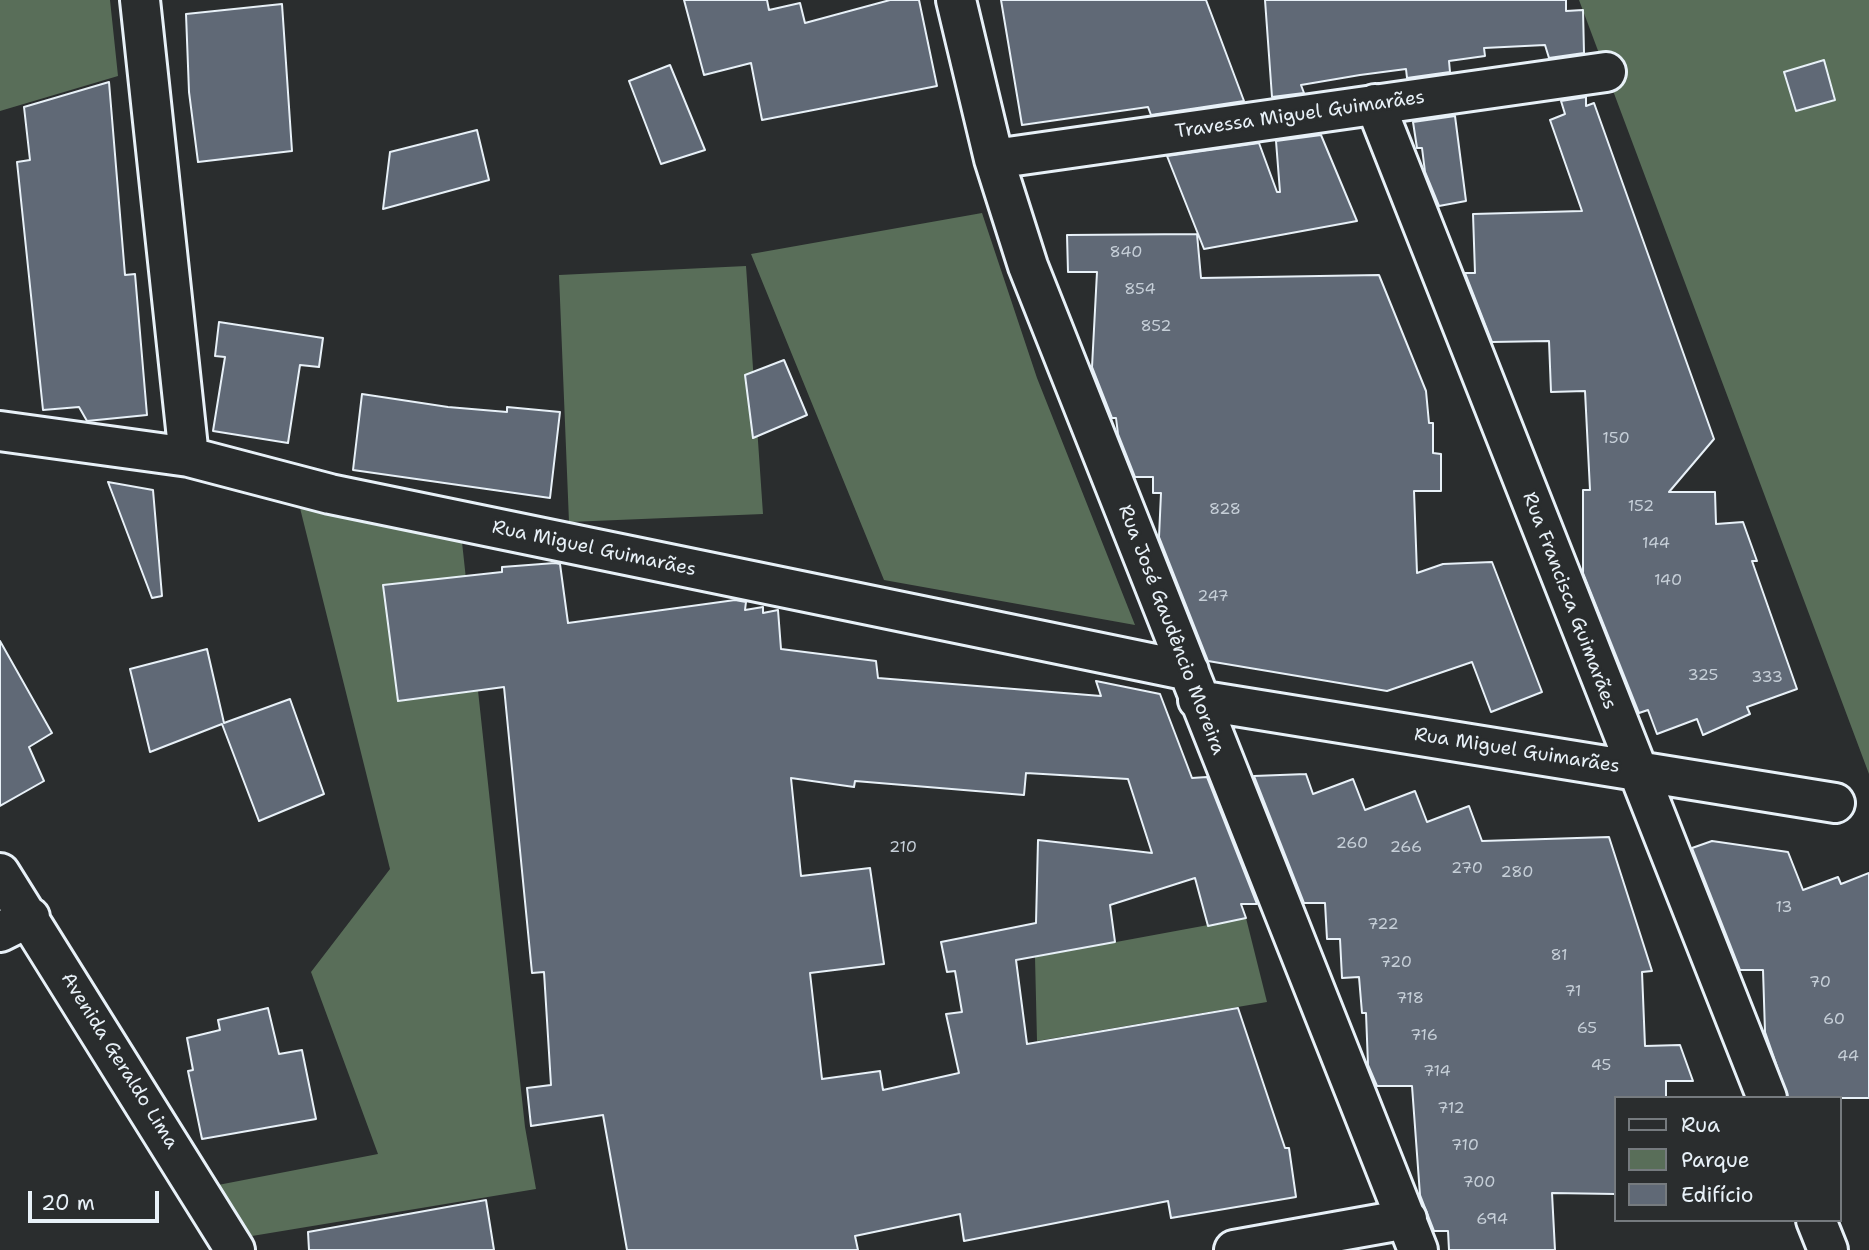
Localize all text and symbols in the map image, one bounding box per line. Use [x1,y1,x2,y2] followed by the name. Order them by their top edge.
[1174,86,1426,144] street label: Travessa Miguel Guimarães
[1110,243,1142,263] house number: 840
[1124,280,1156,300] house number: 854
[1141,317,1171,337] house number: 852
[1602,429,1630,449] house number: 150
[1517,489,1621,713] street label: Rua Francisca Guimarães
[1628,497,1654,517] house number: 152
[1209,500,1241,520] house number: 828
[1113,502,1229,758] street label: Rua José Gaudêncio Moreira
[490,516,698,582] street label: Rua Miguel Guimarães
[1642,534,1670,554] house number: 144
[1654,571,1682,591] house number: 140
[1197,587,1229,607] house number: 247
[1688,666,1718,686] house number: 325
[1751,668,1783,688] house number: 333
[1413,723,1621,779] street label: Rua Miguel Guimarães
[1336,834,1368,854] house number: 260
[889,838,917,858] house number: 210
[1390,838,1422,858] house number: 266
[1451,859,1483,879] house number: 270
[1501,863,1533,883] house number: 280
[1775,898,1793,918] house number: 13
[1367,915,1399,935] house number: 722
[1550,946,1568,966] house number: 81
[1380,953,1412,973] house number: 720
[55,969,183,1153] street label: Avenida Geraldo Lima
[1809,973,1831,993] house number: 70
[1564,982,1582,1002] house number: 71
[1396,989,1424,1009] house number: 718
[1823,1010,1845,1030] house number: 60
[1577,1019,1597,1039] house number: 65
[1410,1026,1438,1046] house number: 716
[1837,1047,1859,1067] house number: 44
[1591,1056,1611,1076] house number: 45
[1423,1062,1451,1082] house number: 714
[1614,1096,1841,1222] legend
[1437,1099,1465,1119] house number: 712
[1681,1111,1720,1139] text: Rua
[1451,1136,1479,1156] house number: 710
[1681,1146,1750,1174] text: Parque
[1462,1173,1496,1193] house number: 700
[32,1176,163,1220] scale bar
[1681,1181,1753,1209] text: Edifício
[41,1189,95,1217] text: 20 m
[1476,1210,1508,1230] house number: 694

